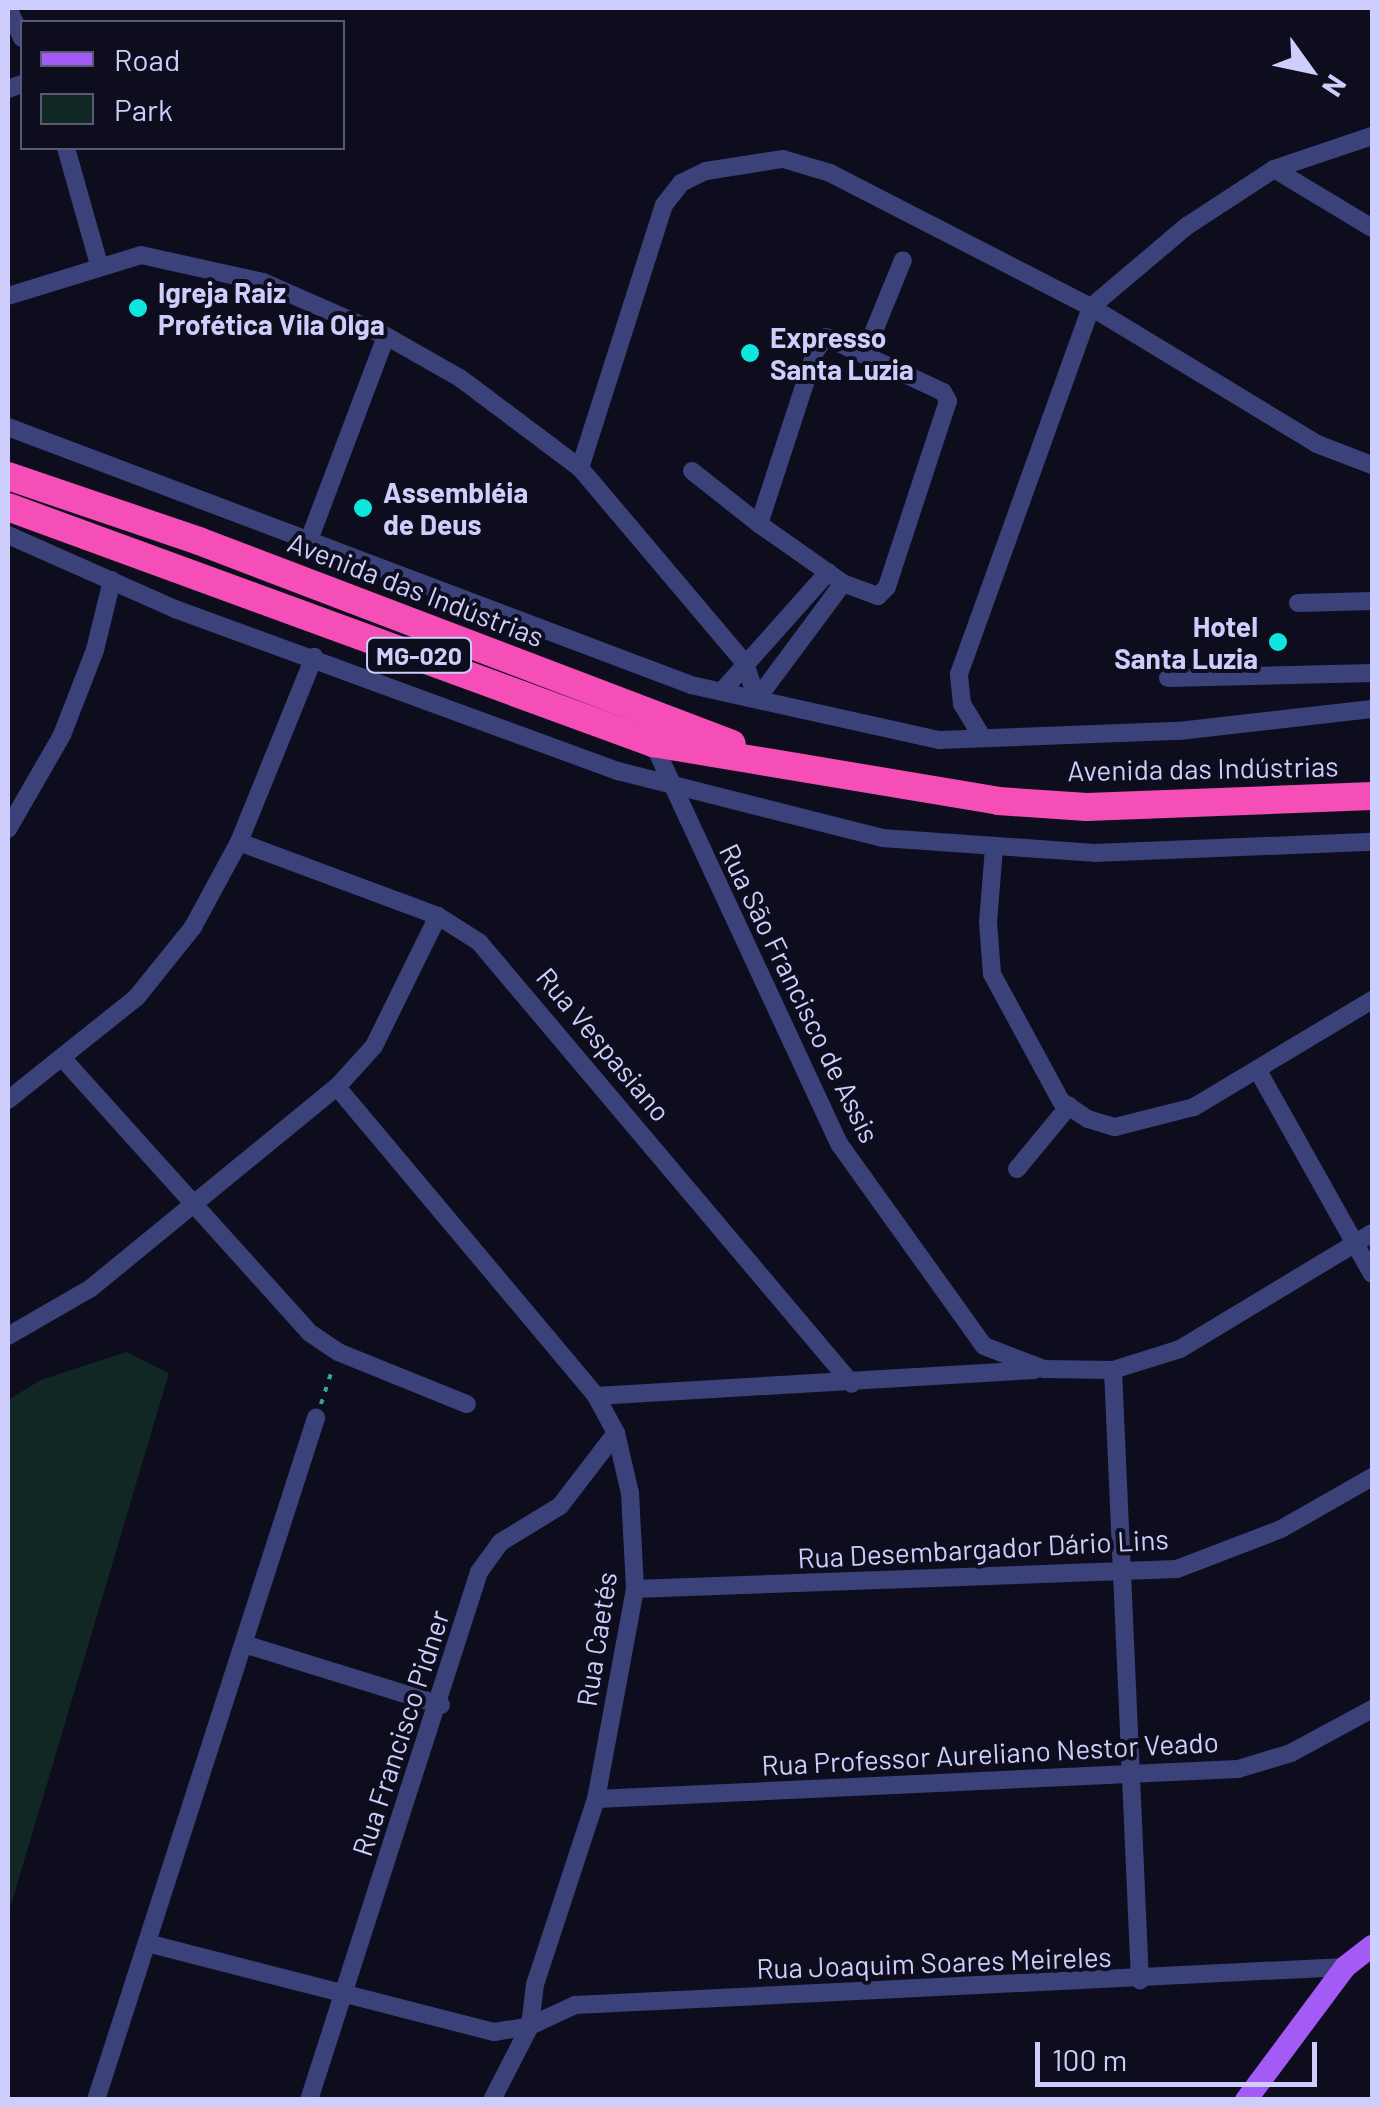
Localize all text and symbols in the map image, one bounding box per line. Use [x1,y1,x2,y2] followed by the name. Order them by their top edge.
[20,20,345,150] legend
[1260,20,1360,120] north arrow
[114,41,180,77] text: Road
[1316,69,1354,103] text: N
[114,91,173,127] text: Park
[158,275,385,341] place label: Igreja Raiz Profética Vila Olga
[127,297,149,319] marker: Igreja Raiz Profética Vila Olga
[770,320,914,386] place label: Expresso Santa Luzia
[739,342,761,364] marker: Expresso Santa Luzia
[383,475,528,541] place label: Assembléia de Deus
[352,497,374,519] marker: Assembléia de Deus
[283,525,549,653] street label: Avenida das Indústrias
[1114,609,1258,675] place label: Hotel Santa Luzia
[1267,631,1289,653] marker: Hotel Santa Luzia
[364,635,474,675] road number: MG-020
[1067,749,1339,787] street label: Avenida das Indústrias
[713,838,887,1148] street label: Rua São Francisco de Assis
[530,960,678,1128] street label: Rua Vespasiano
[796,1521,1170,1575] street label: Rua Desembargador Dário Lins
[569,1569,623,1709] street label: Rua Caetés
[344,1606,456,1860] street label: Rua Francisco Pidner
[760,1724,1220,1782] street label: Rua Professor Aureliano Nestor Veado
[756,1939,1112,1985] street label: Rua Joaquim Soares Meireles
[1040,2022,1322,2084] scale bar
[1052,2041,1127,2077] text: 100 m

